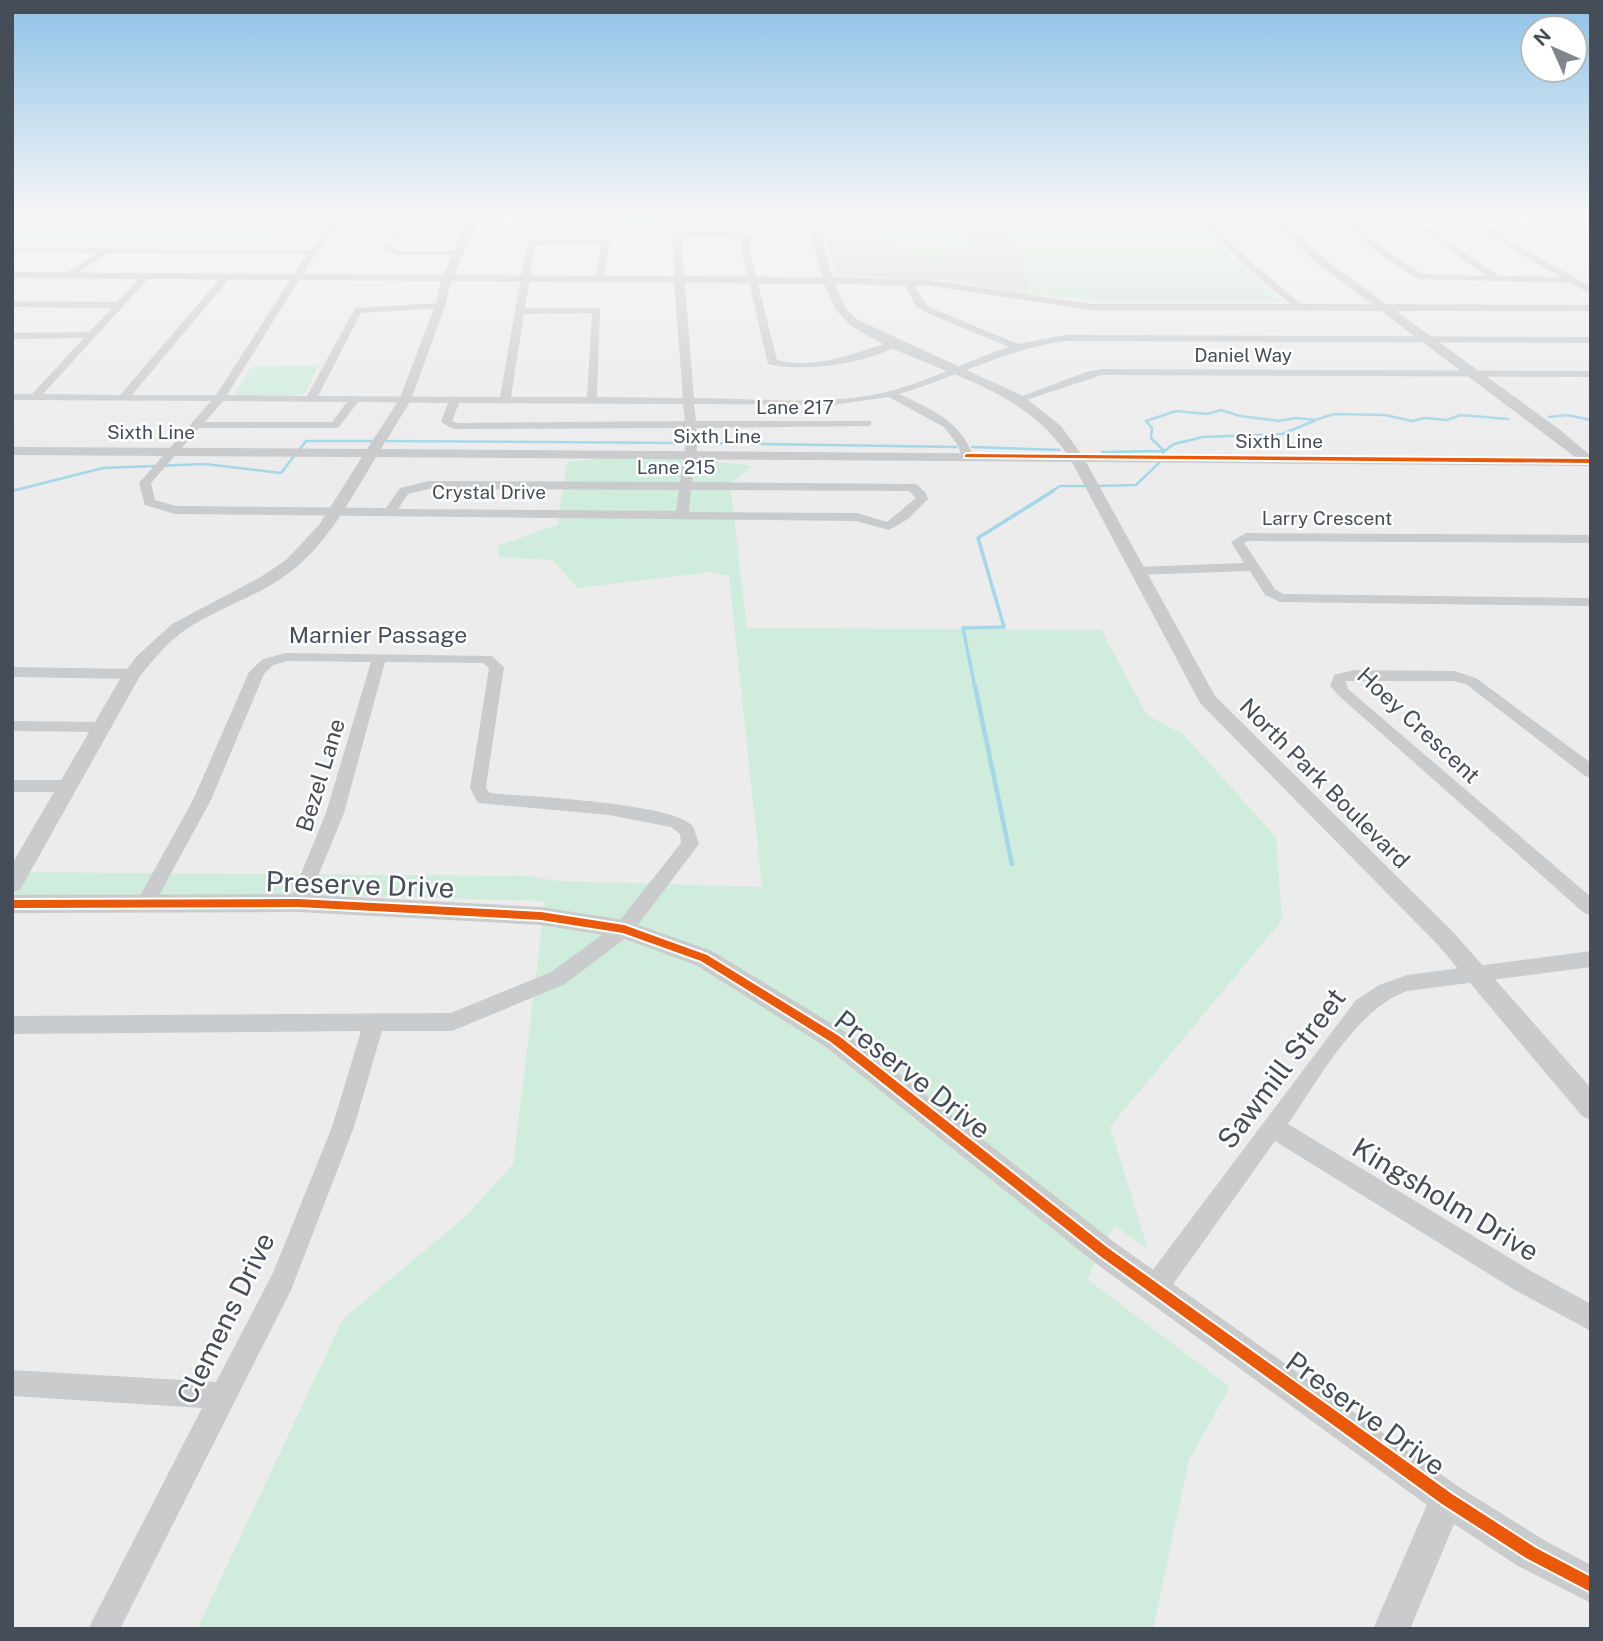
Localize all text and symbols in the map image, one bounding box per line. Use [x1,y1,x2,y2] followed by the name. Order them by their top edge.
[1519,14,1589,84] north arrow
[1529,24,1555,50] text: N
[1194,344,1292,366] street label: Daniel Way
[756,396,834,418] street label: Lane 217
[107,421,195,443] street label: Sixth Line
[673,425,761,447] street label: Sixth Line
[1235,430,1323,452] street label: Sixth Line
[637,456,715,478] street label: Lane 215
[432,481,546,503] street label: Crystal Drive
[1262,507,1392,529] street label: Larry Crescent
[289,621,467,648] street label: Marnier Passage
[1352,661,1486,789] street label: Hoey Crescent
[1234,692,1416,874] street label: North Park Boulevard
[290,715,350,835] street label: Bezel Lane
[265,864,455,904] street label: Preserve Drive
[1210,981,1352,1155] street label: Sawmill Street
[828,1003,998,1145] street label: Preserve Drive
[1347,1130,1545,1268] street label: Kingsholm Drive
[169,1227,281,1409] street label: Clemens Drive
[1280,1344,1452,1482] street label: Preserve Drive

